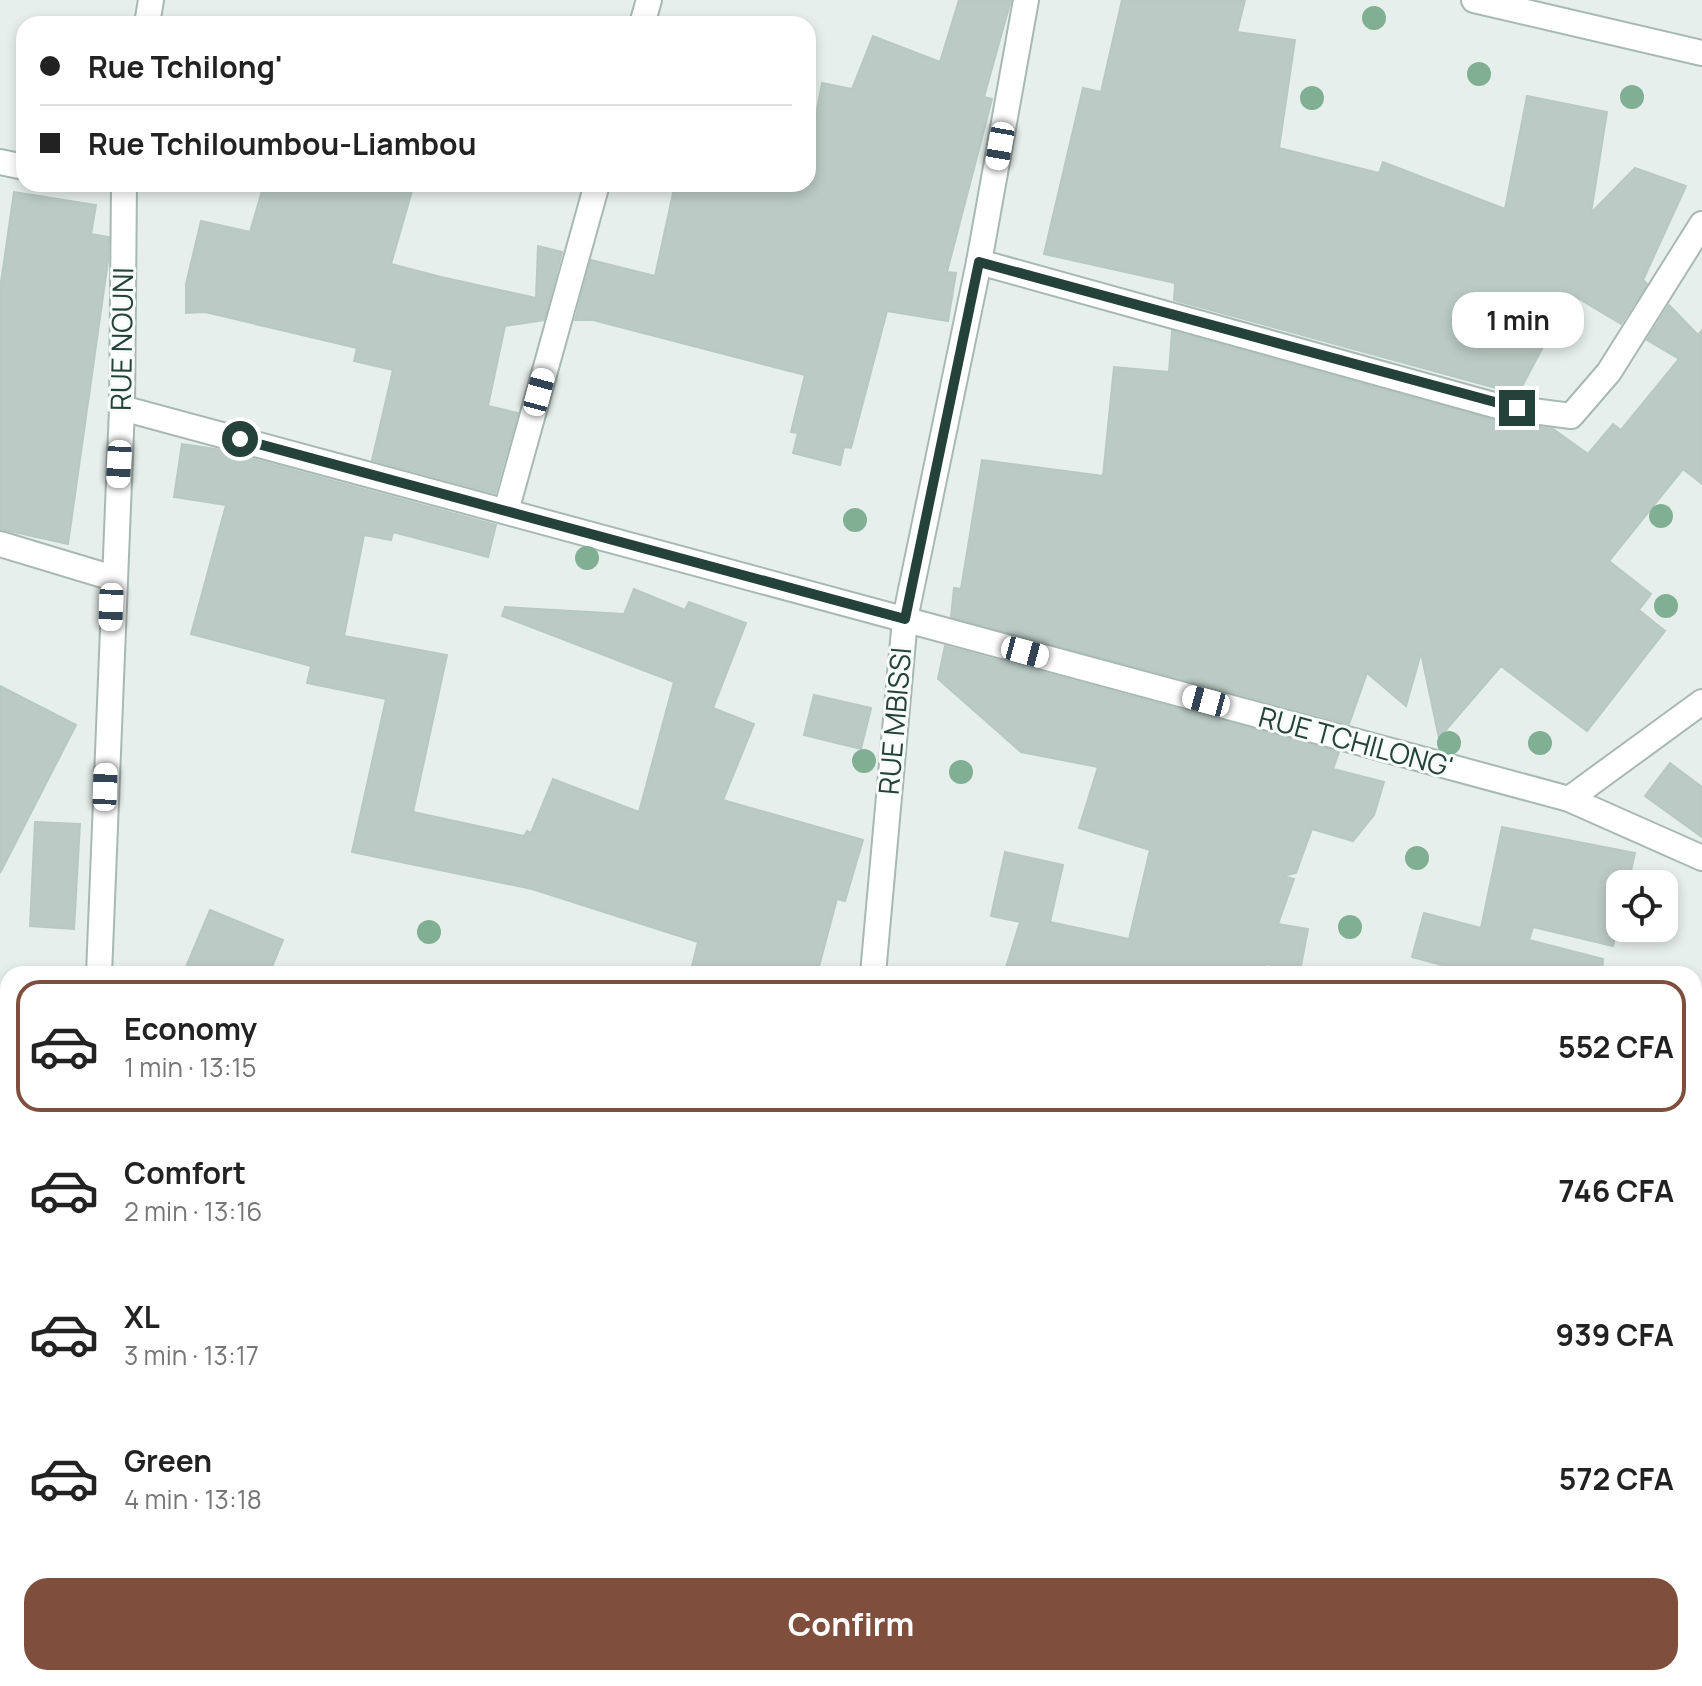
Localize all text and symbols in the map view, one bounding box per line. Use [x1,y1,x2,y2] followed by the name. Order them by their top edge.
[88,46,283,87] text: Rue Tchilong'
[984,120,1016,172] car
[88,123,476,164] text: Rue Tchiloumbou-Liambou
[101,267,141,411] street label: RUE NOUNI
[1451,292,1583,348] callout: 1 min
[1486,302,1550,338] text: 1 min
[521,366,557,418] car
[1499,390,1535,426] route end
[222,421,258,457] route start
[106,439,132,489] car
[98,583,124,631] car
[999,634,1051,670] car
[869,646,919,796] street label: RUE MBISSI
[1180,683,1232,719] car
[1255,697,1458,785] street label: RUE TCHILONG'
[92,763,118,811] car
[1606,870,1678,942] map controls
[1606,870,1678,942] button: locate
[124,1008,257,1049] text: Economy
[28,1010,100,1082] icon: car
[1558,1026,1674,1067] text: 552 CFA
[124,1049,257,1085] text: 1 min · 13:15
[124,1152,246,1193] text: Comfort
[28,1154,100,1226] icon: car
[1559,1170,1674,1211] text: 746 CFA
[124,1193,262,1229] text: 2 min · 13:16
[124,1296,160,1337] text: XL
[28,1298,100,1370] icon: car
[1556,1314,1674,1355] text: 939 CFA
[124,1337,259,1373] text: 3 min · 13:17
[124,1440,212,1481] text: Green
[28,1442,100,1514] icon: car
[1559,1458,1674,1499] text: 572 CFA
[124,1481,262,1517] text: 4 min · 13:18
[24,1578,1678,1670] button: Confirm

